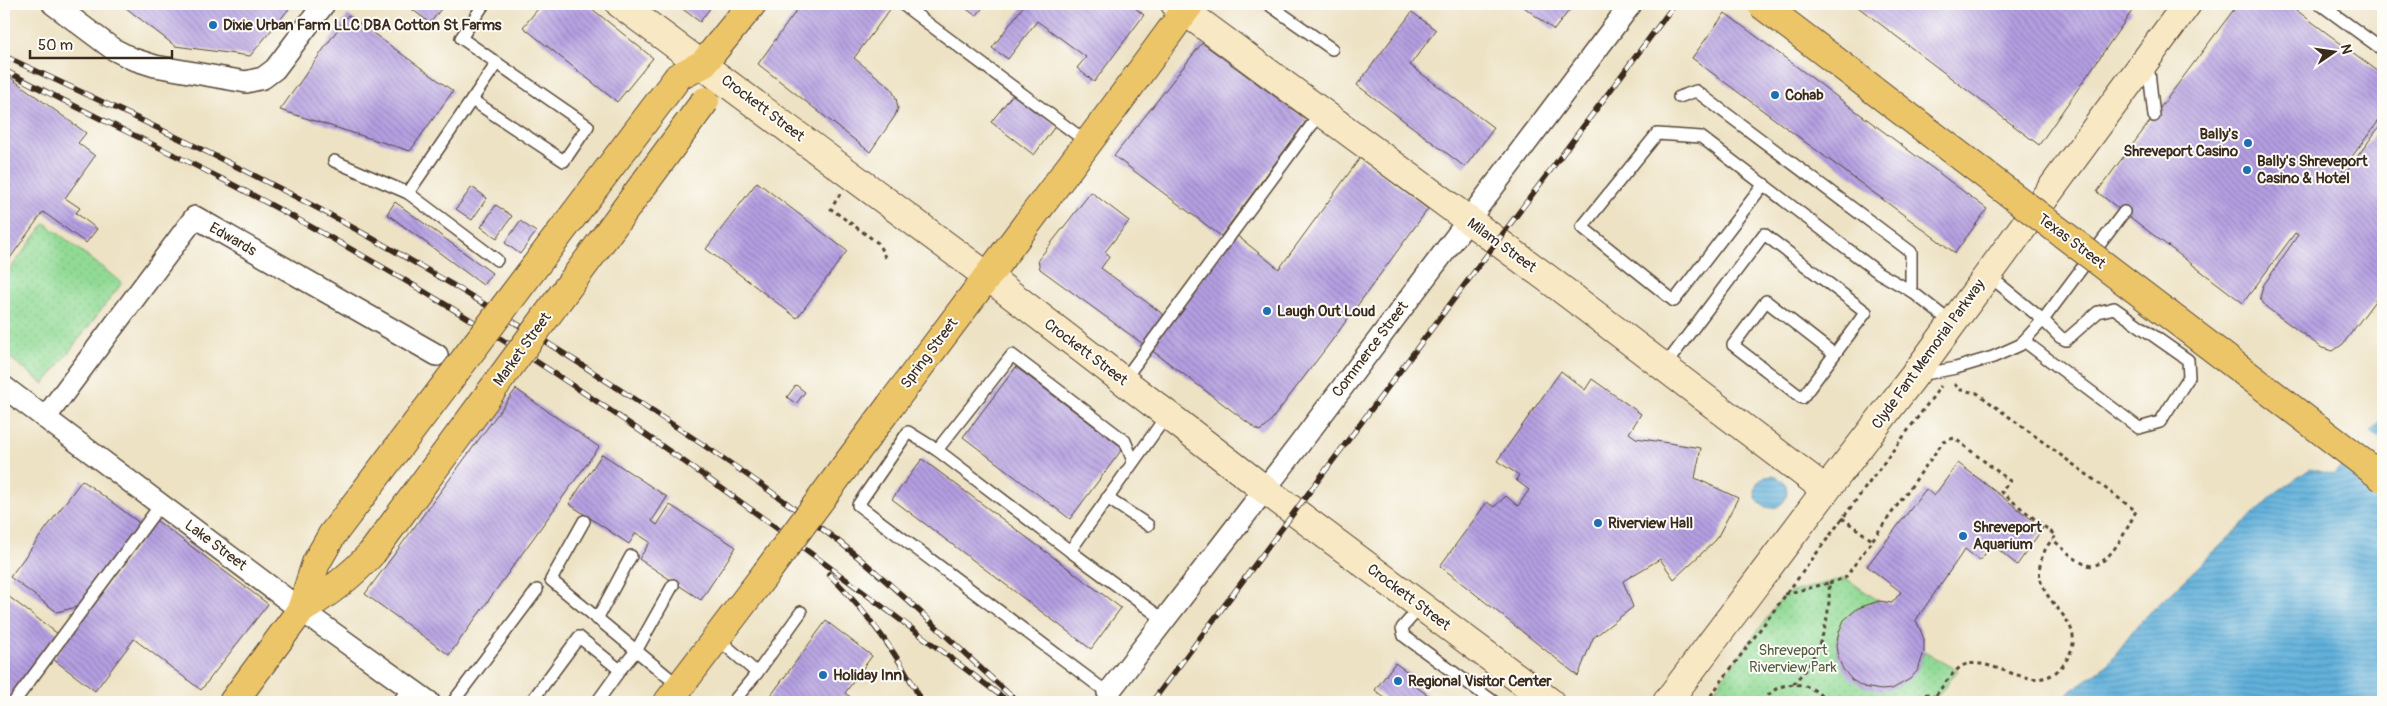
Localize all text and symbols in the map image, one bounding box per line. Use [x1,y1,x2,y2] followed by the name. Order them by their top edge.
[223,16,502,35] place label: Dixie Urban Farm LLC DBA Cotton St Farms
[207,19,219,31] marker: Dixie Urban Farm LLC DBA Cotton St Farms
[30,28,172,60] scale bar
[2310,28,2360,78] north arrow
[38,36,73,55] text: 50 m
[2337,43,2356,56] text: N
[717,71,809,147] street label: Crockett Street
[1785,86,1824,105] place label: Cohab
[1769,89,1781,101] marker: Cohab
[2124,125,2238,161] place label: Bally's Shreveport Casino
[2242,137,2254,149] marker: Bally's Shreveport Casino
[2257,152,2369,188] place label: Bally's Shreveport Casino & Hotel
[2241,164,2253,176] marker: Bally's Shreveport Casino & Hotel
[2034,210,2110,274] street label: Texas Street
[1463,214,1541,278] street label: Milam Street
[206,218,260,261] street label: Edwards
[1868,275,1990,433] street label: Clyde Fant Memorial Parkway
[1328,297,1413,401] street label: Commerce Street
[1277,302,1375,321] place label: Laugh Out Loud
[1261,305,1273,317] marker: Laugh Out Loud
[489,308,556,390] street label: Market Street
[897,313,963,392] street label: Spring Street
[1040,315,1132,391] street label: Crockett Street
[1608,514,1693,533] place label: Riverview Hall
[181,516,251,576] street label: Lake Street
[1592,517,1604,529] marker: Riverview Hall
[1973,518,2043,554] place label: Shreveport Aquarium
[1957,530,1969,542] marker: Shreveport Aquarium
[1363,560,1455,636] street label: Crockett Street
[1749,641,1838,677] park label: Shreveport Riverview Park
[833,666,902,685] place label: Holiday Inn
[817,669,829,681] marker: Holiday Inn
[1408,672,1552,691] place label: Regional Visitor Center
[1392,675,1404,687] marker: Regional Visitor Center

